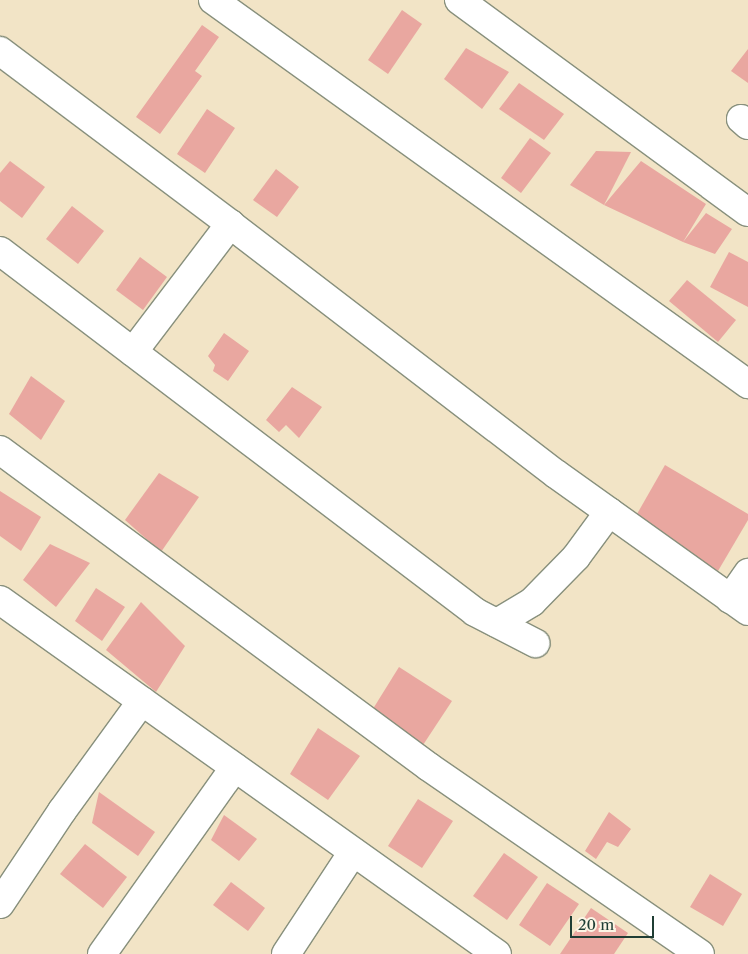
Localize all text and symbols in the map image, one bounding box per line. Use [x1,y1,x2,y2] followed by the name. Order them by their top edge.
[573,906,657,938] scale bar
[578,915,614,934] text: 20 m

